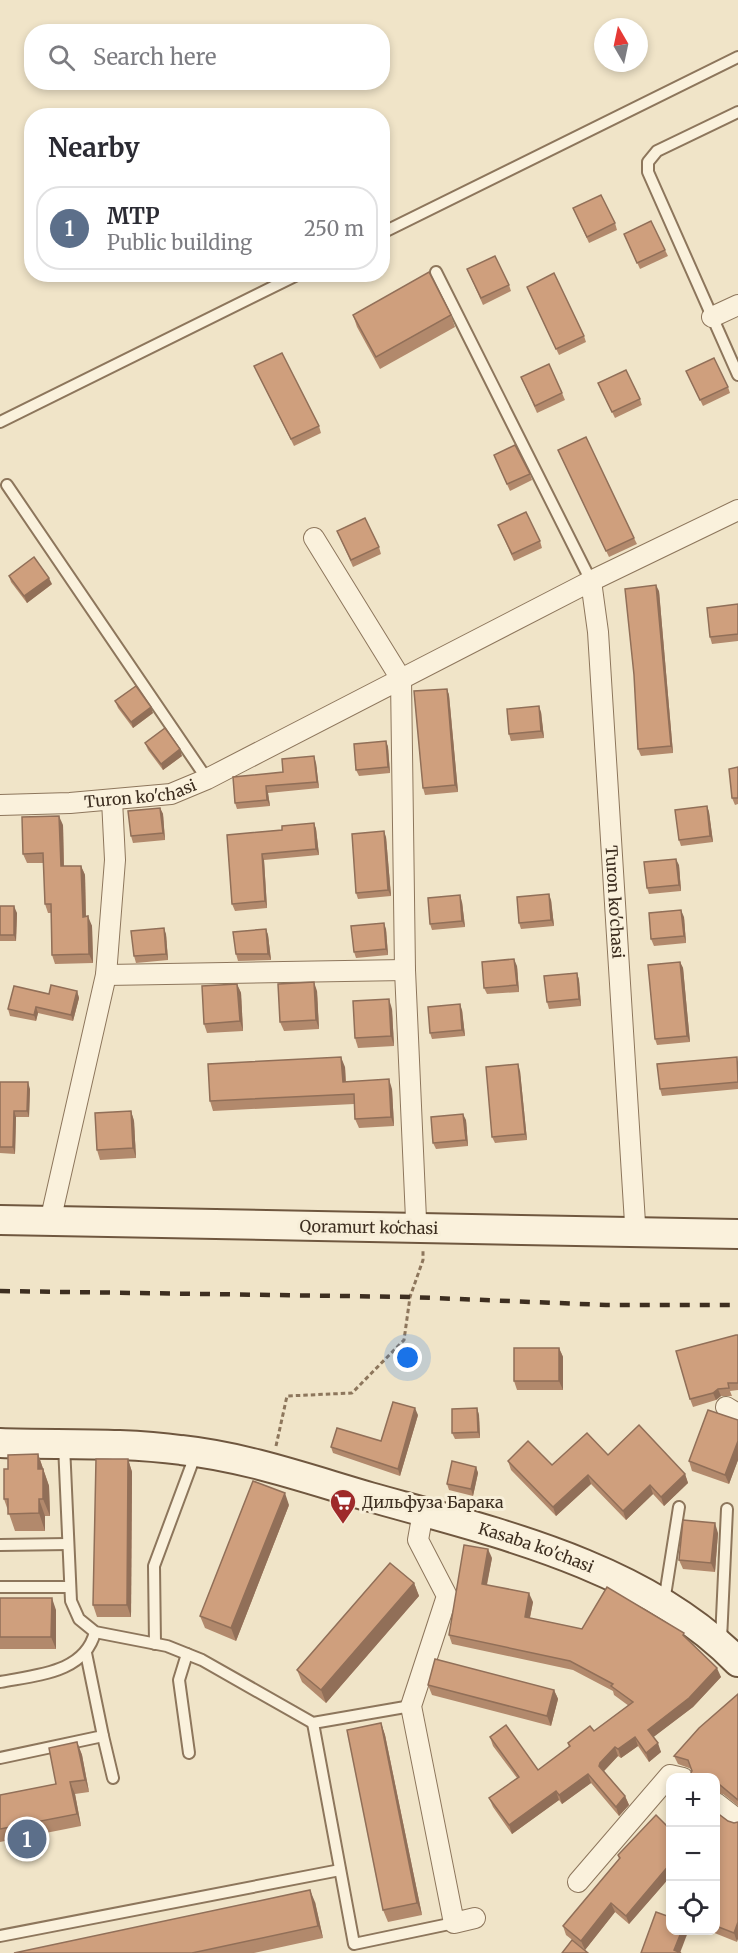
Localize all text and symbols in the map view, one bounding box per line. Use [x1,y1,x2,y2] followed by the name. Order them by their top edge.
[594,18,648,72] north arrow
[24,24,390,90] search box
[45,41,78,74] icon: search
[93,43,216,71] text: Search here
[48,131,140,164] text: Nearby
[107,202,159,230] text: MTP
[65,216,74,241] text: 1
[304,216,364,241] text: 250 m
[107,230,252,255] text: Public building
[83,775,199,812] street label: Turon ko'chasi
[601,845,628,959] street label: Turon ko'chasi
[300,1216,438,1238] street label: Qoramurt koʻchasi
[393,1343,422,1372] your location
[328,1487,358,1525] supermarket icon: Дильфуза Барака
[362,1492,504,1512] place label: Дильфуза Барака
[476,1518,597,1577] street label: Kasaba ko'chasi
[666,1773,720,1935] map controls
[666,1773,720,1827] button: +
[8,1816,46,1862] pin: 1
[666,1827,720,1881] button: −
[666,1881,720,1935] button: locate

